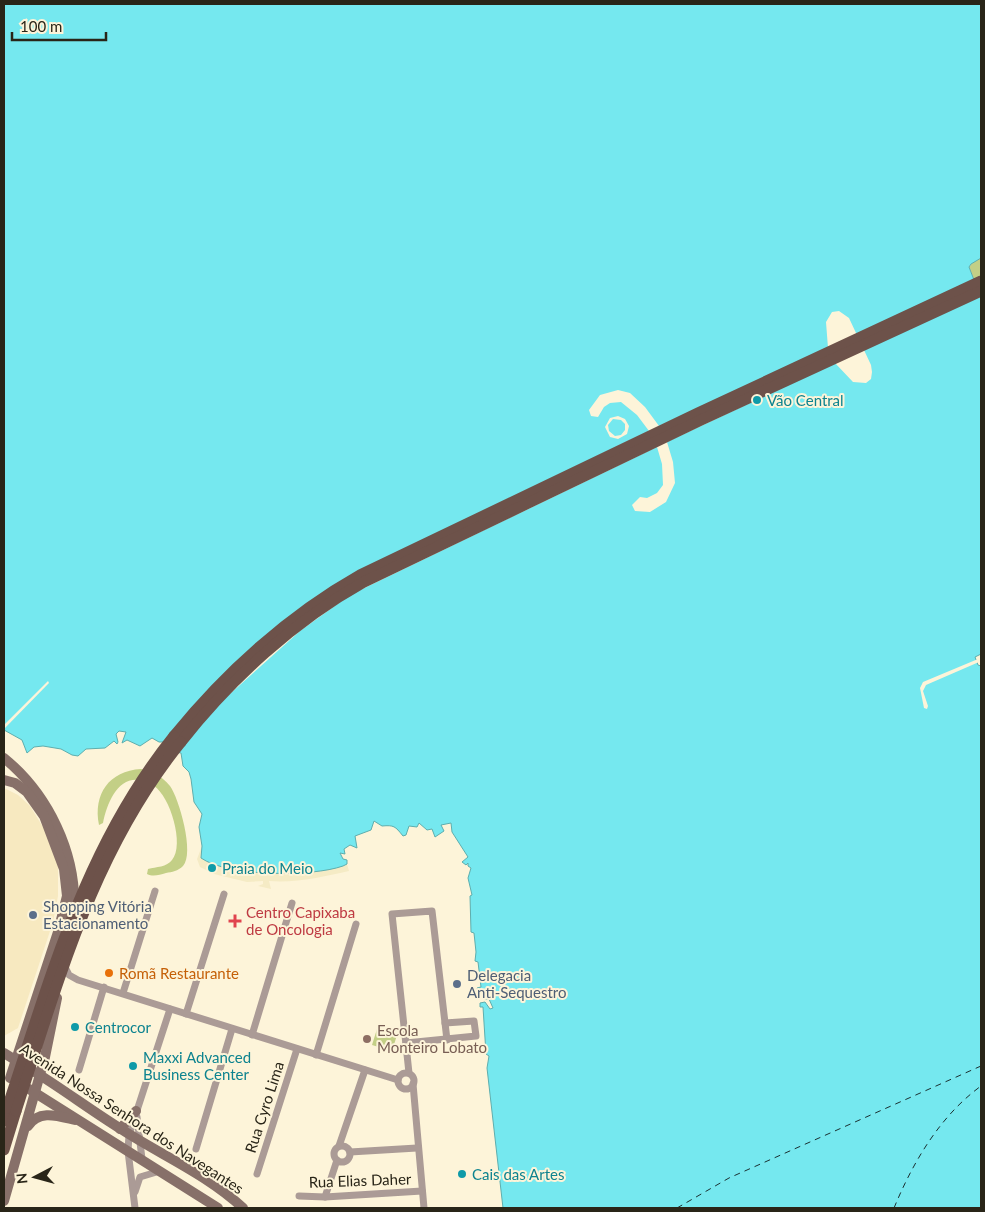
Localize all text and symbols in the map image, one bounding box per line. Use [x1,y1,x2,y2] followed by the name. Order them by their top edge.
[12,10,106,42] scale bar
[20,17,62,35] text: 100 m
[767,391,844,409] place label: Vão Central
[751,394,763,406] marker: Vão Central
[222,859,313,877] place label: Praia do Meio
[206,862,218,874] marker: Praia do Meio
[43,897,152,932] place label: Shopping Vitória Estacionamento
[246,903,355,938] place label: Centro Capixaba de Oncologia
[27,909,39,921] marker: Shopping Vitória Estacionamento
[228,914,242,928] marker: Centro Capixaba de Oncologia
[119,964,239,982] place label: Romã Restaurante
[467,966,566,1001] place label: Delegacia Anti-Sequestro
[103,967,115,979] marker: Romã Restaurante
[451,978,463,990] marker: Delegacia Anti-Sequestro
[85,1018,152,1036] place label: Centrocor
[69,1021,81,1033] marker: Centrocor
[377,1021,487,1056] place label: Escola Monteiro Lobato
[361,1033,373,1045] marker: Escola Monteiro Lobato
[17,1039,247,1197] street label: Avenida Nossa Senhora dos Navegantes
[143,1048,251,1083] place label: Maxxi Advanced Business Center
[241,1059,287,1155] street label: Rua Cyro Lima
[127,1060,139,1072] marker: Maxxi Advanced Business Center
[10,1152,60,1202] north arrow
[472,1165,564,1183] place label: Cais das Artes
[456,1168,468,1180] marker: Cais das Artes
[308,1169,412,1191] street label: Rua Elias Daher

